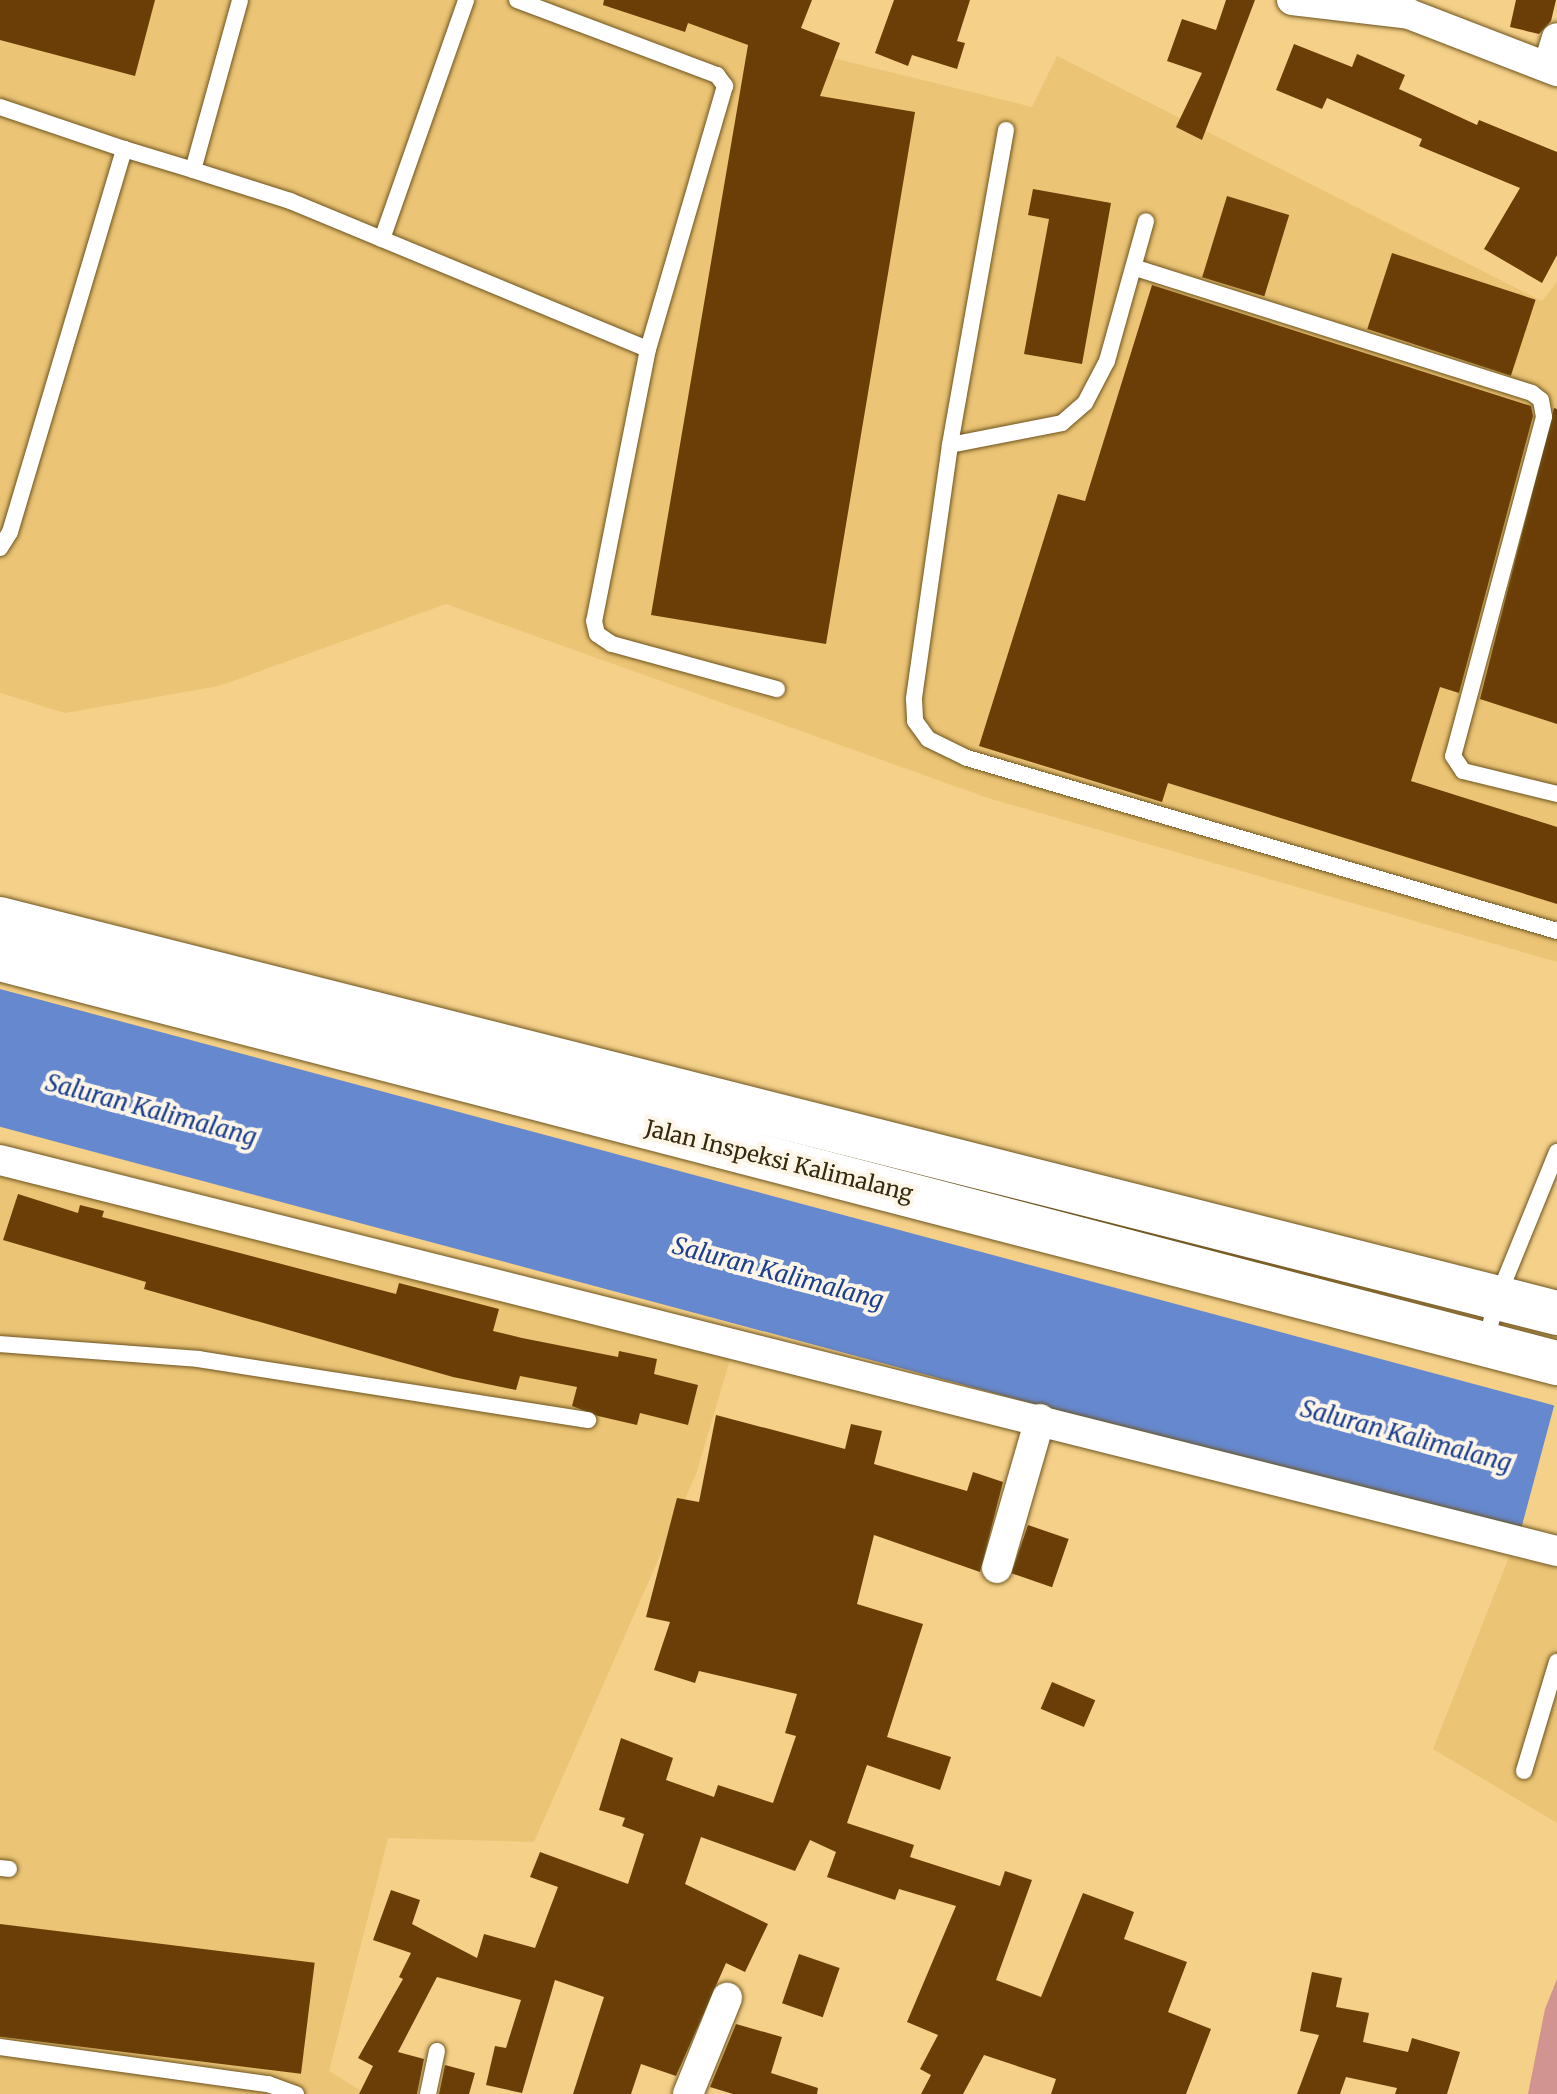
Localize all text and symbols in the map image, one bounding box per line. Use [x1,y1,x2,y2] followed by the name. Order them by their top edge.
[42,1068,260,1152] water label: Saluran Kalimalang
[642,1115,916,1207] street label: Jalan Inspeksi Kalimalang
[669,1231,887,1315] water label: Saluran Kalimalang
[1297,1394,1515,1478] water label: Saluran Kalimalang

